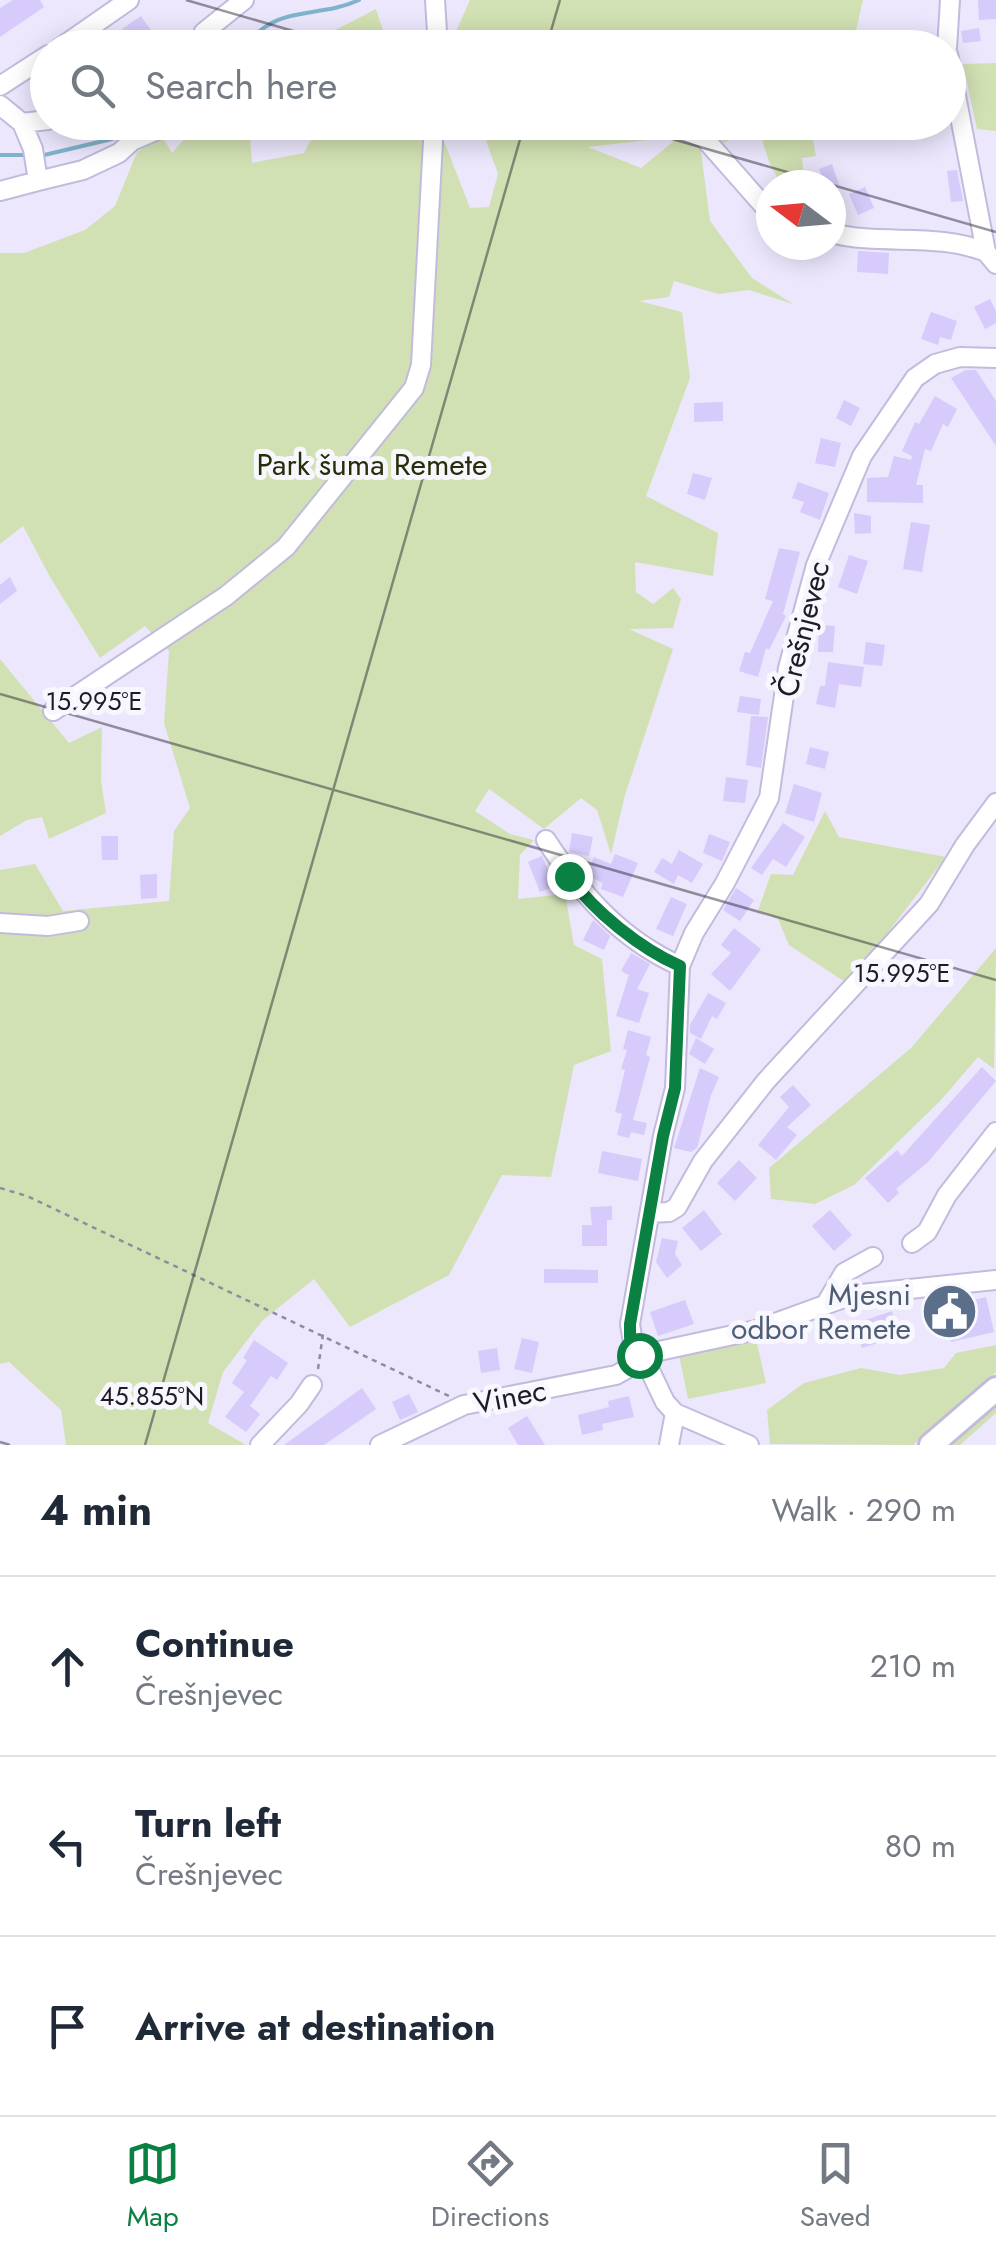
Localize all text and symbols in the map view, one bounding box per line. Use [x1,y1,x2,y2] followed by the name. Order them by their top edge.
[30,30,966,140] search box
[65,58,120,113] icon: search
[145,58,337,113] text: Search here
[756,170,846,260] north arrow
[257,443,487,486] park label: Park šuma Remete
[765,556,840,701] street label: Črešnjevec
[46,683,142,719] text: 15.995°E
[547,854,593,900] route end
[854,955,950,991] text: 15.995°E
[731,1273,911,1350] place label: Mjesni odbor Remete
[920,1282,980,1342] public building icon: Mjesni odbor Remete
[617,1333,663,1379] route start
[470,1368,550,1425] street label: Vinec
[100,1378,204,1414] text: 45.855°N
[40,1480,152,1541] text: 4 min
[771,1487,956,1533] text: Walk · 290 m
[135,1616,294,1671] text: Continue
[40,1639,95,1694] icon: ahead
[870,1643,956,1689] text: 210 m
[135,1671,283,1717] text: Črešnjevec
[135,1796,281,1851] text: Turn left
[40,1819,95,1874] icon: left
[885,1823,956,1869] text: 80 m
[135,1851,283,1897] text: Črešnjevec
[40,1999,95,2054] icon: arrive
[135,1999,496,2054] text: Arrive at destination
[125,2136,180,2237] tab: Map
[431,2136,549,2237] tab: Directions
[800,2136,871,2237] tab: Saved

